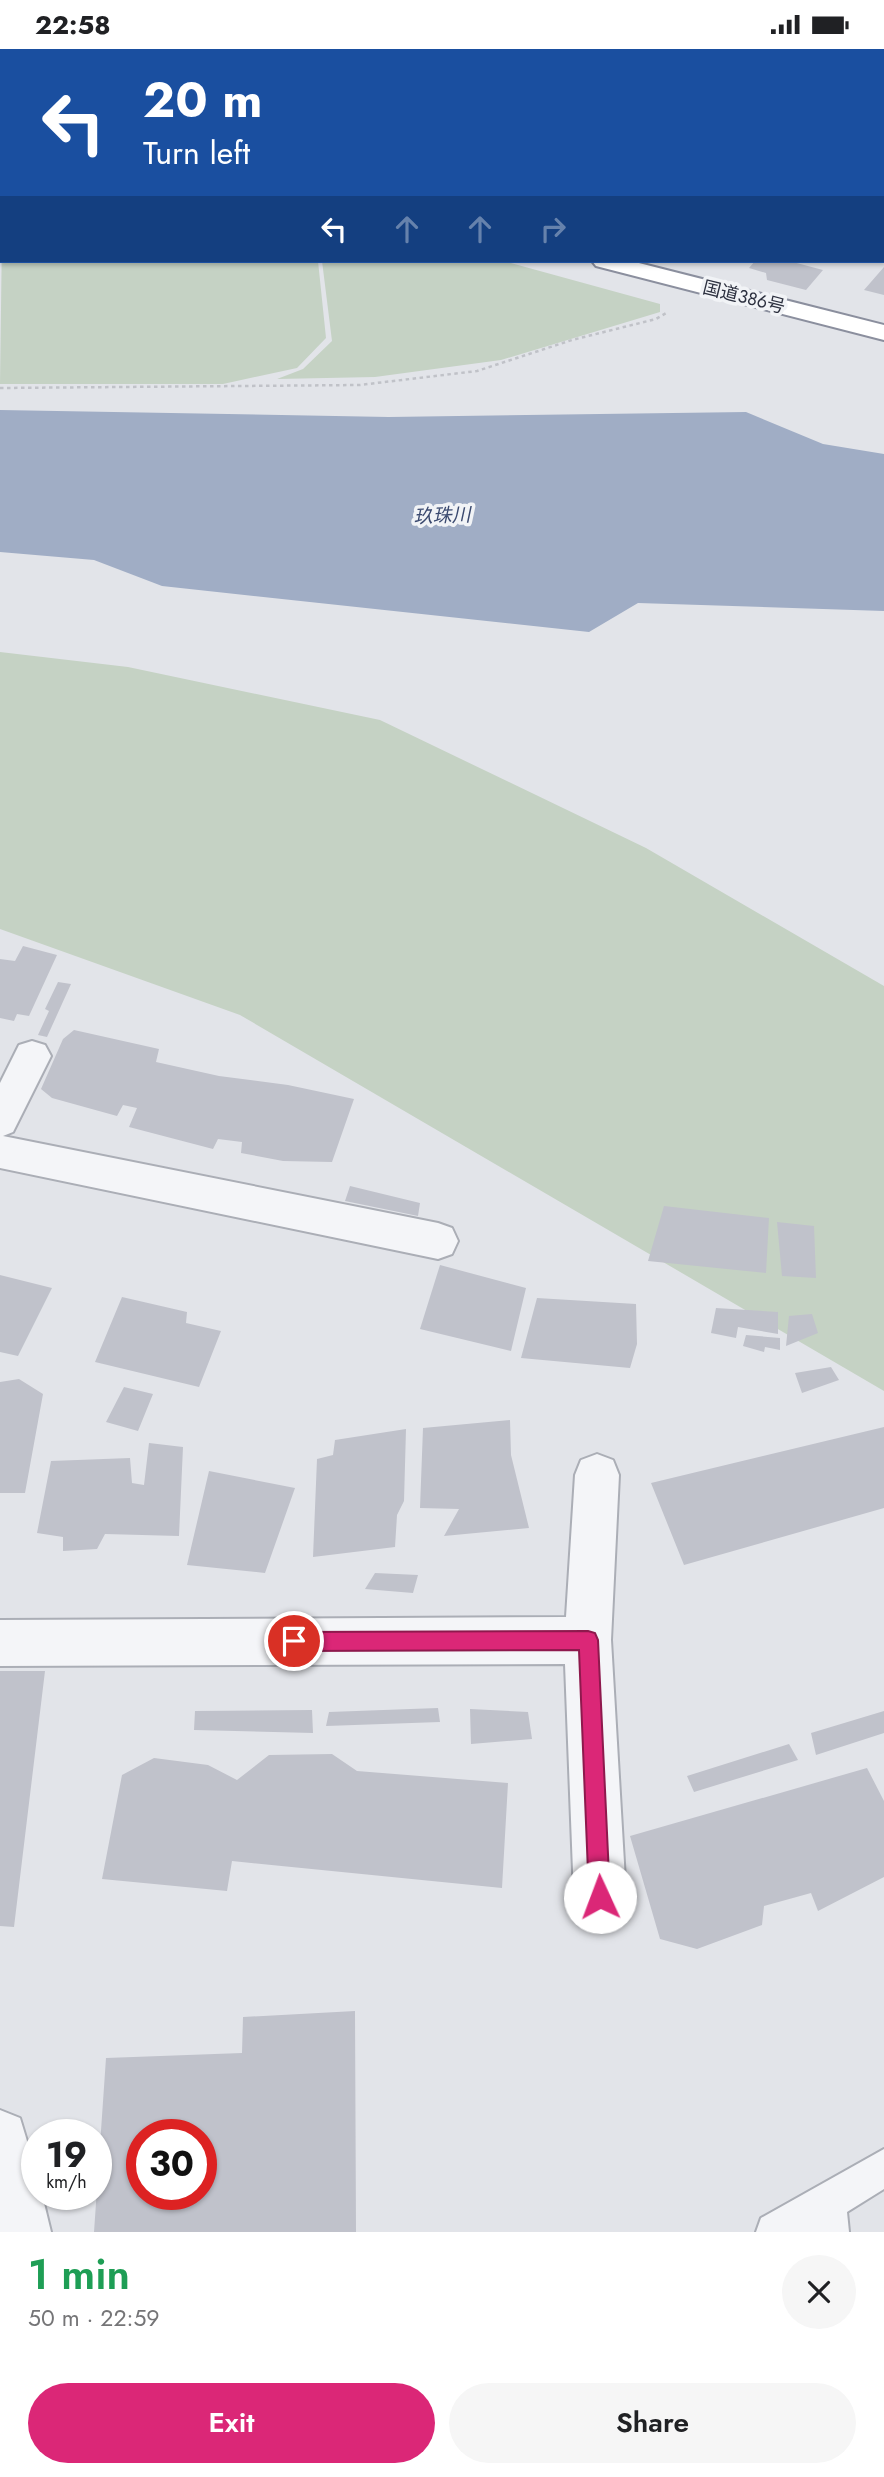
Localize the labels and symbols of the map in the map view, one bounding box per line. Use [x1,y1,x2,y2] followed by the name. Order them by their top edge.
[700,274,788,320] street label: 国道386号
[413,501,473,530] water label: 玖珠川
[264,1611,324,1671] pin
[563,1860,637,1934] position arrow
[126,2119,217,2210] speed limit sign: 30

